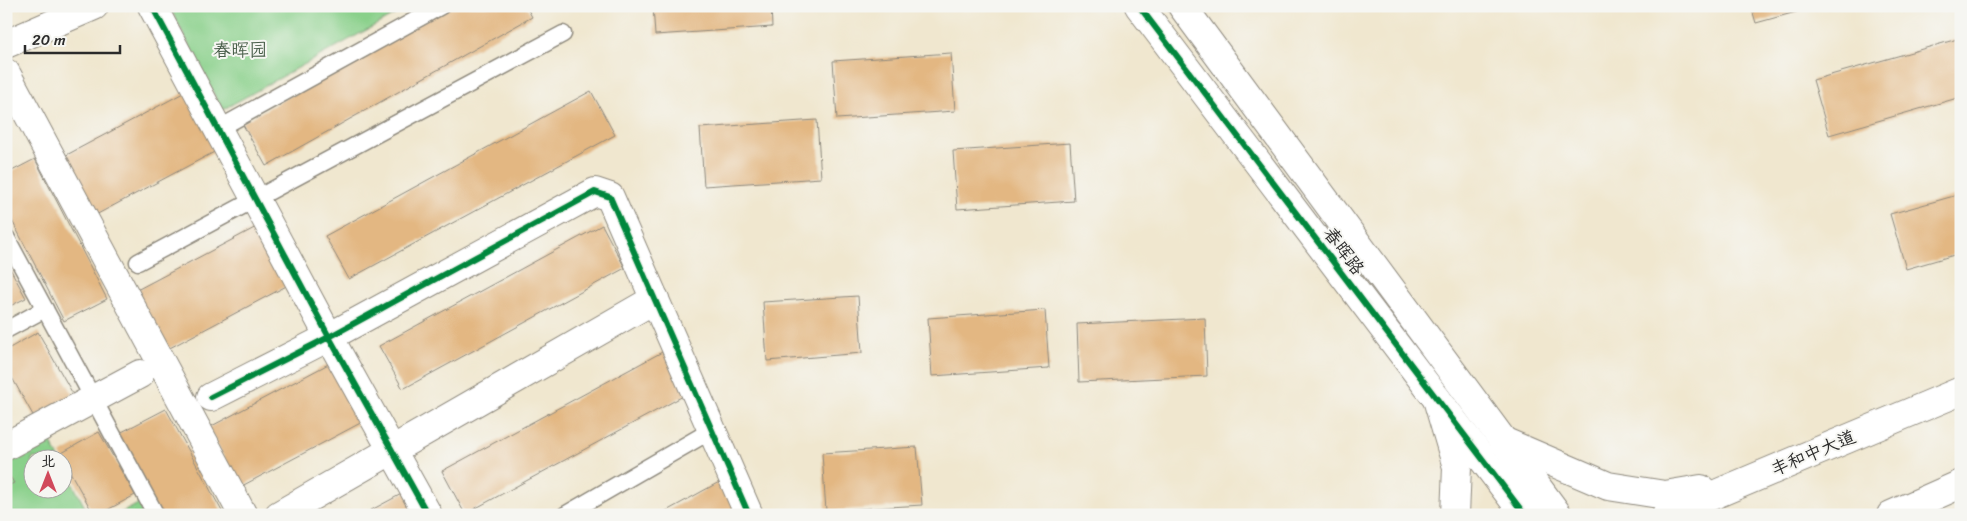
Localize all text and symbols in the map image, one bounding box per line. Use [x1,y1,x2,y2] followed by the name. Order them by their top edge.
[25,22,120,54] scale bar
[32,27,66,53] text: 20 m
[213,34,267,66] park label: 春晖园
[1315,220,1373,282] street label: 春晖路
[1765,421,1861,485] street label: 丰和中大道
[22,448,72,498] north arrow
[41,449,55,474] text: 北

